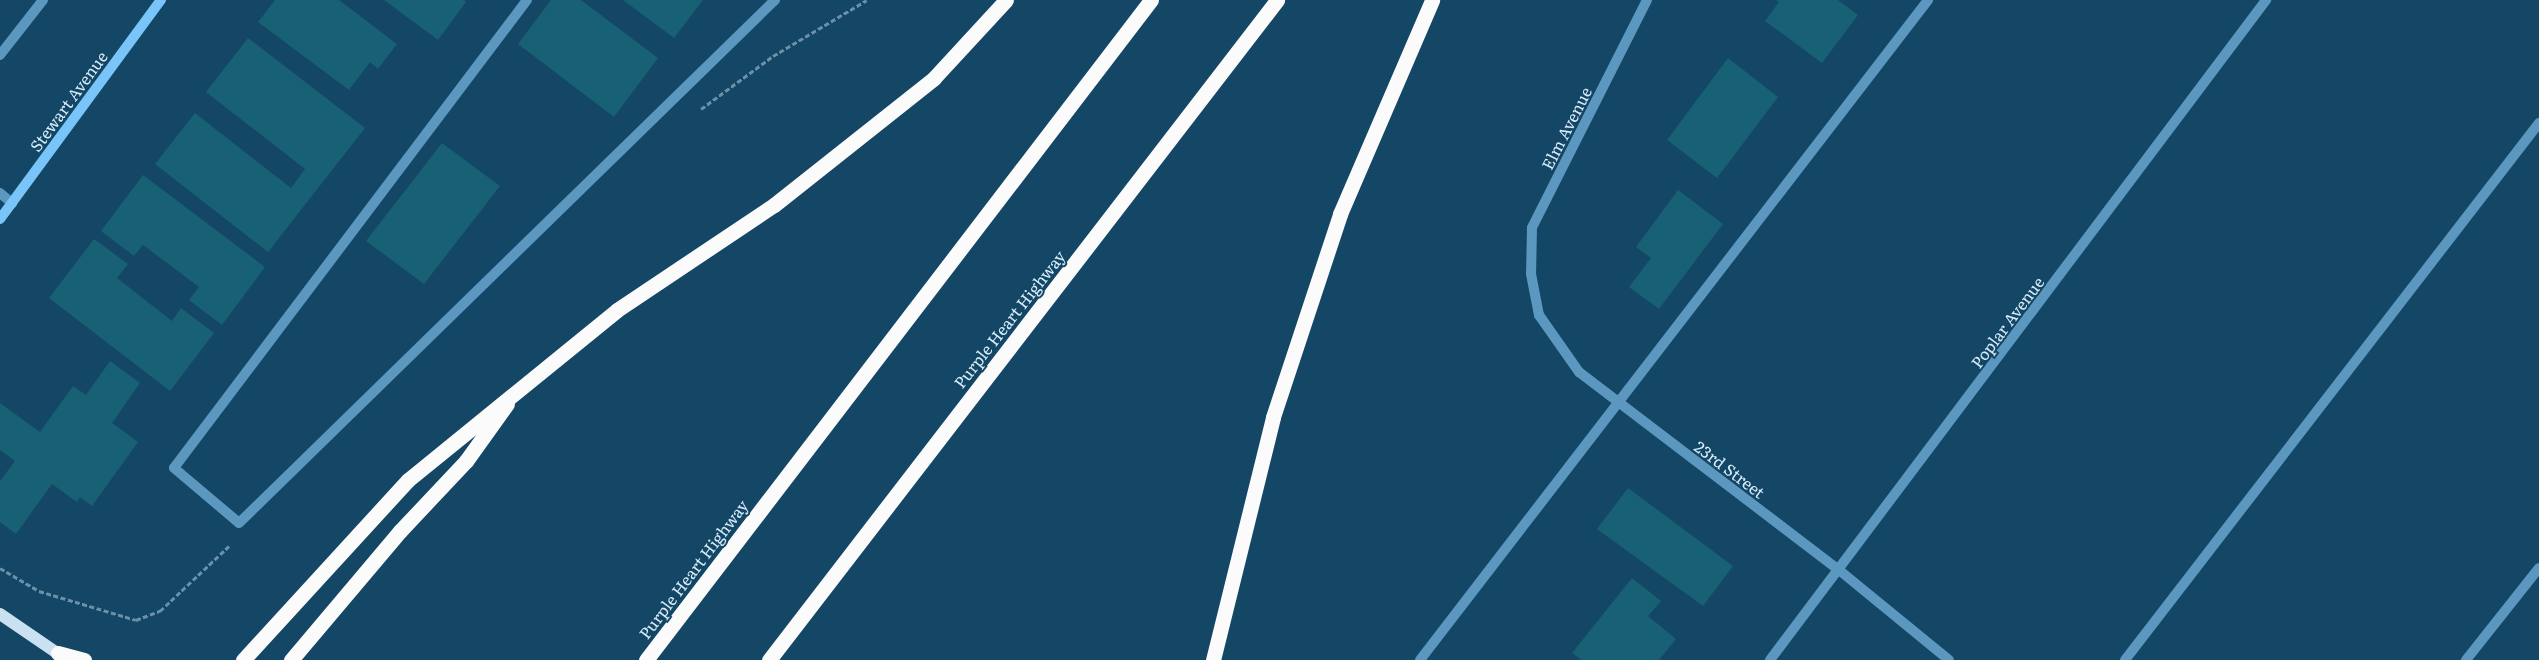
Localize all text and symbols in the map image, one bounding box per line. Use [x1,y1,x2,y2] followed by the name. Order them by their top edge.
[25,47,111,155] street label: Stewart Avenue
[1537,83,1595,173] street label: Elm Avenue
[949,246,1069,392] street label: Purple Heart Highway
[1966,273,2048,371] street label: Poplar Avenue
[1691,436,1769,502] street label: 23rd Street
[634,496,752,642] street label: Purple Heart Highway

